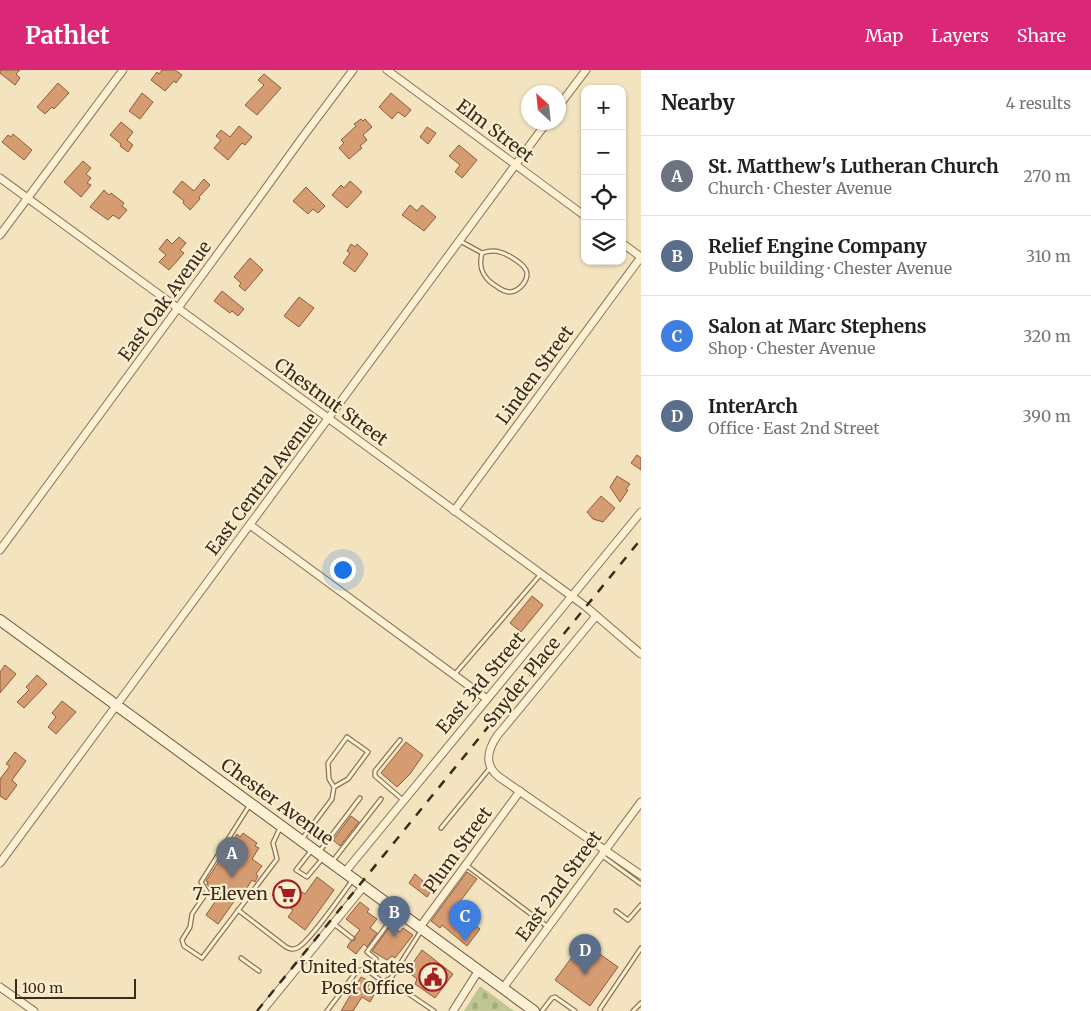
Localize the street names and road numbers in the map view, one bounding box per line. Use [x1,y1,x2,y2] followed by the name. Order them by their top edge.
[452,94,538,167] street label: Elm Street
[113,236,216,365] street label: East Oak Avenue
[491,321,578,429] street label: Linden Street
[270,353,392,450] street label: Chestnut Street
[201,408,323,559] street label: East Central Avenue
[431,627,530,738] street label: East 3rd Street
[478,632,565,732] street label: Snyder Place
[217,753,338,850] street label: Chester Avenue
[418,802,497,898] street label: Plum Street
[511,826,606,945] street label: East 2nd Street

